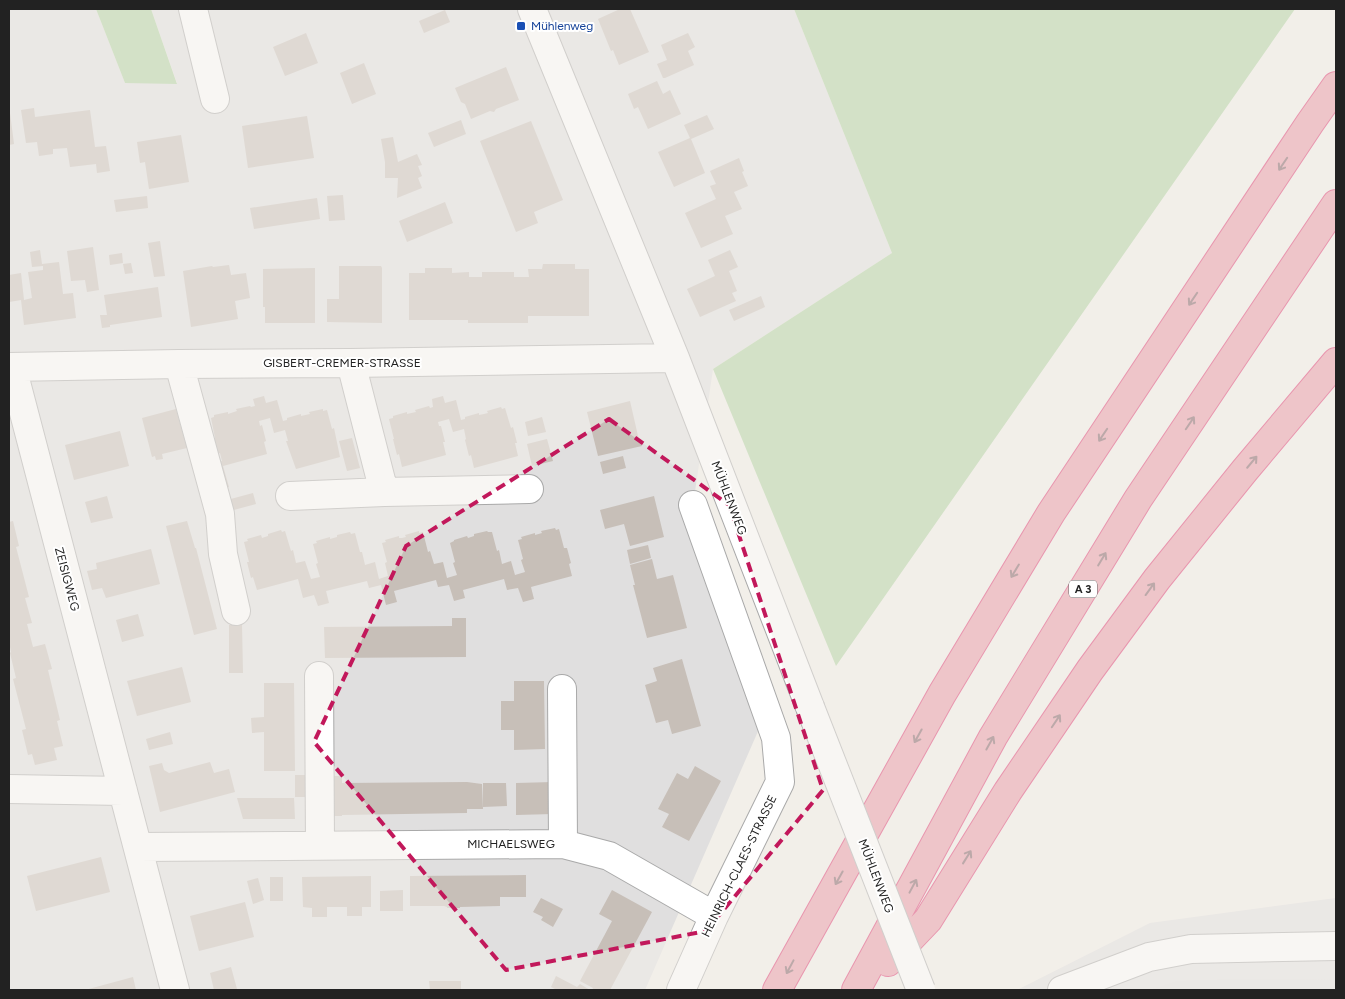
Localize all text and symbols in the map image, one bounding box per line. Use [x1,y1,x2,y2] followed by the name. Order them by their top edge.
[531,19,593,33] place label: Mühlenweg
[515,20,527,32] marker: Mühlenweg
[1278,157,1288,171] one-way arrow
[1188,292,1198,306] one-way arrow
[263,356,421,370] street label: GISBERT-CREMER-STRASSE
[1185,416,1195,430] one-way arrow
[1098,427,1108,441] one-way arrow
[1246,456,1257,469] one-way arrow
[708,459,750,537] street label: MÜHLENWEG
[52,546,82,612] street label: ZEISIGWEG
[1097,553,1107,567] one-way arrow
[1010,564,1020,578] one-way arrow
[1069,580,1097,598] road number: A 3
[1145,582,1155,596] one-way arrow
[1051,714,1061,728] one-way arrow
[913,728,922,743] one-way arrow
[986,736,996,751] one-way arrow
[698,793,780,939] street label: HEINRICH-CLAES-STRASSE
[467,837,555,851] street label: MICHAELSWEG
[855,837,897,915] street label: MÜHLENWEG
[962,850,973,864] one-way arrow
[834,870,843,885] one-way arrow
[909,879,918,894] one-way arrow
[785,959,794,974] one-way arrow

